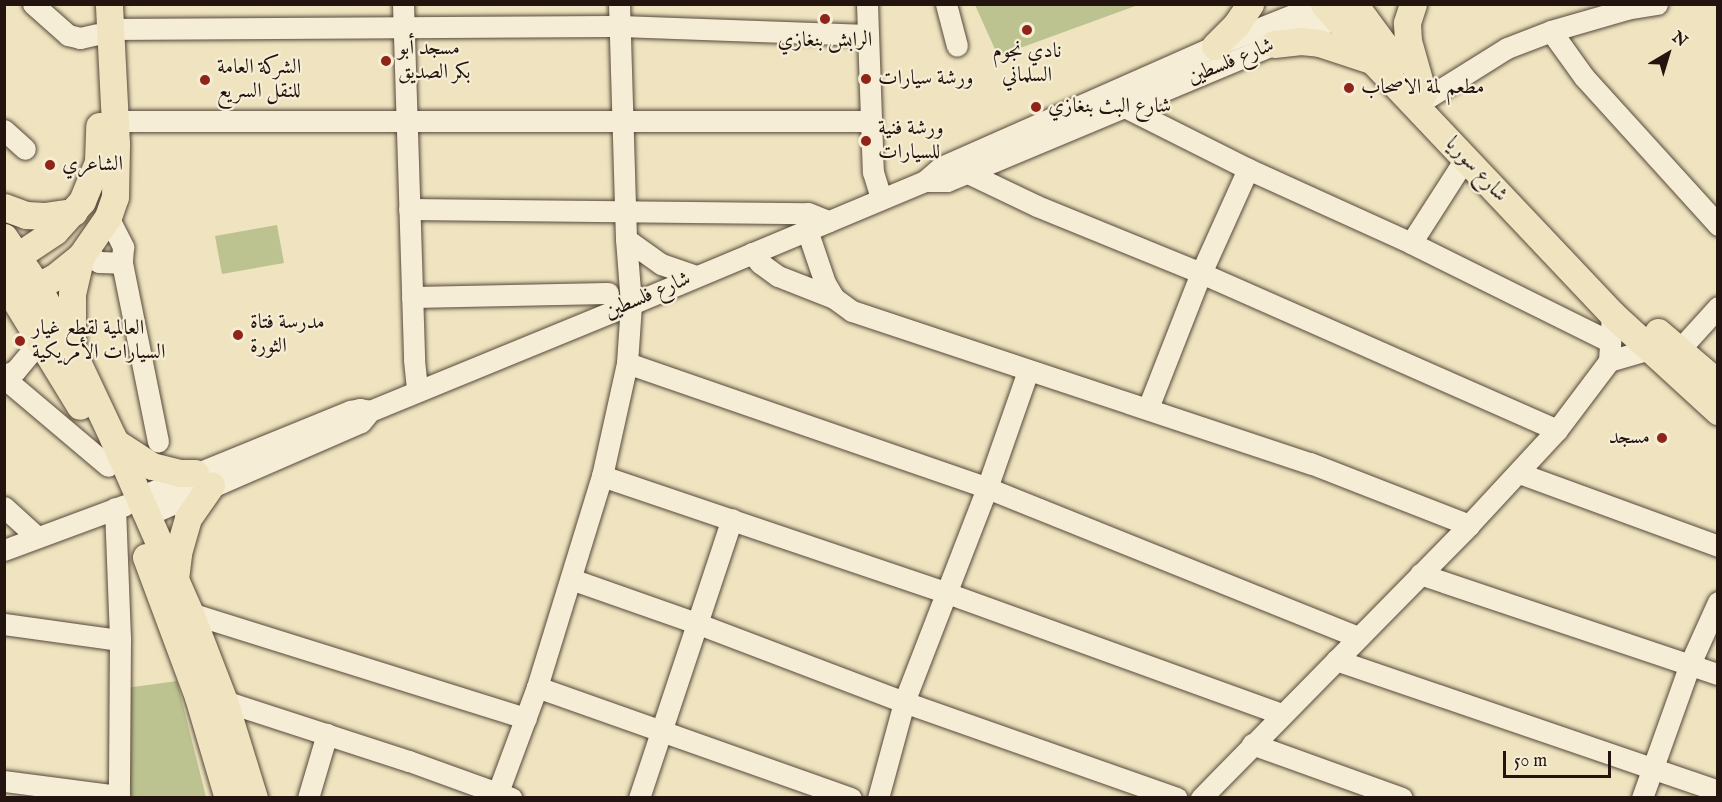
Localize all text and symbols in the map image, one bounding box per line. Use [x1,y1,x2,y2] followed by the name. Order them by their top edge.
[818,12,832,26] marker: الرابش بنغازي
[1020,23,1034,37] marker: نادي نجوم السلماني
[1638,24,1698,84] north arrow
[778,28,872,54] place label: الرابش بنغازي
[1667,28,1691,52] text: N
[1184,33,1278,91] street label: شارع فلسطين
[398,36,470,86] place label: مسجد أبو بكر الصديق
[992,39,1062,89] place label: نادي نجوم السلماني
[379,54,393,68] marker: مسجد أبو بكر الصديق
[217,55,301,105] place label: الشركة العامة للنقل السريع
[878,66,973,92] place label: ورشة سيارات
[859,72,873,86] marker: ورشة سيارات
[198,73,212,87] marker: الشركة العامة للنقل السريع
[1361,75,1484,101] place label: مطعم لمة الاصحاب
[1342,81,1356,95] marker: مطعم لمة الاصحاب
[1048,94,1171,120] place label: شارع البث بنغازي
[1029,100,1043,114] marker: شارع البث بنغازي
[878,116,944,166] place label: ورشة فنية للسيارات
[1440,132,1512,208] street label: شارع سوريا
[859,134,873,148] marker: ورشة فنية للسيارات
[62,152,123,178] place label: الشاعري
[43,158,57,172] marker: الشاعري
[601,267,695,325] street label: شارع فلسطين
[250,310,325,360] place label: مدرسة فتاة الثورة
[32,316,166,366] place label: العالمية لقطع غيار السيارات الأمريكية
[231,328,245,342] marker: مدرسة فتاة الثورة
[13,334,27,348] marker: العالمية لقطع غيار السيارات الأمريكية
[1609,425,1650,451] place label: مسجد
[1655,431,1669,445] marker: مسجد
[1506,739,1614,777] scale bar
[1514,750,1547,773] text: 50 m

